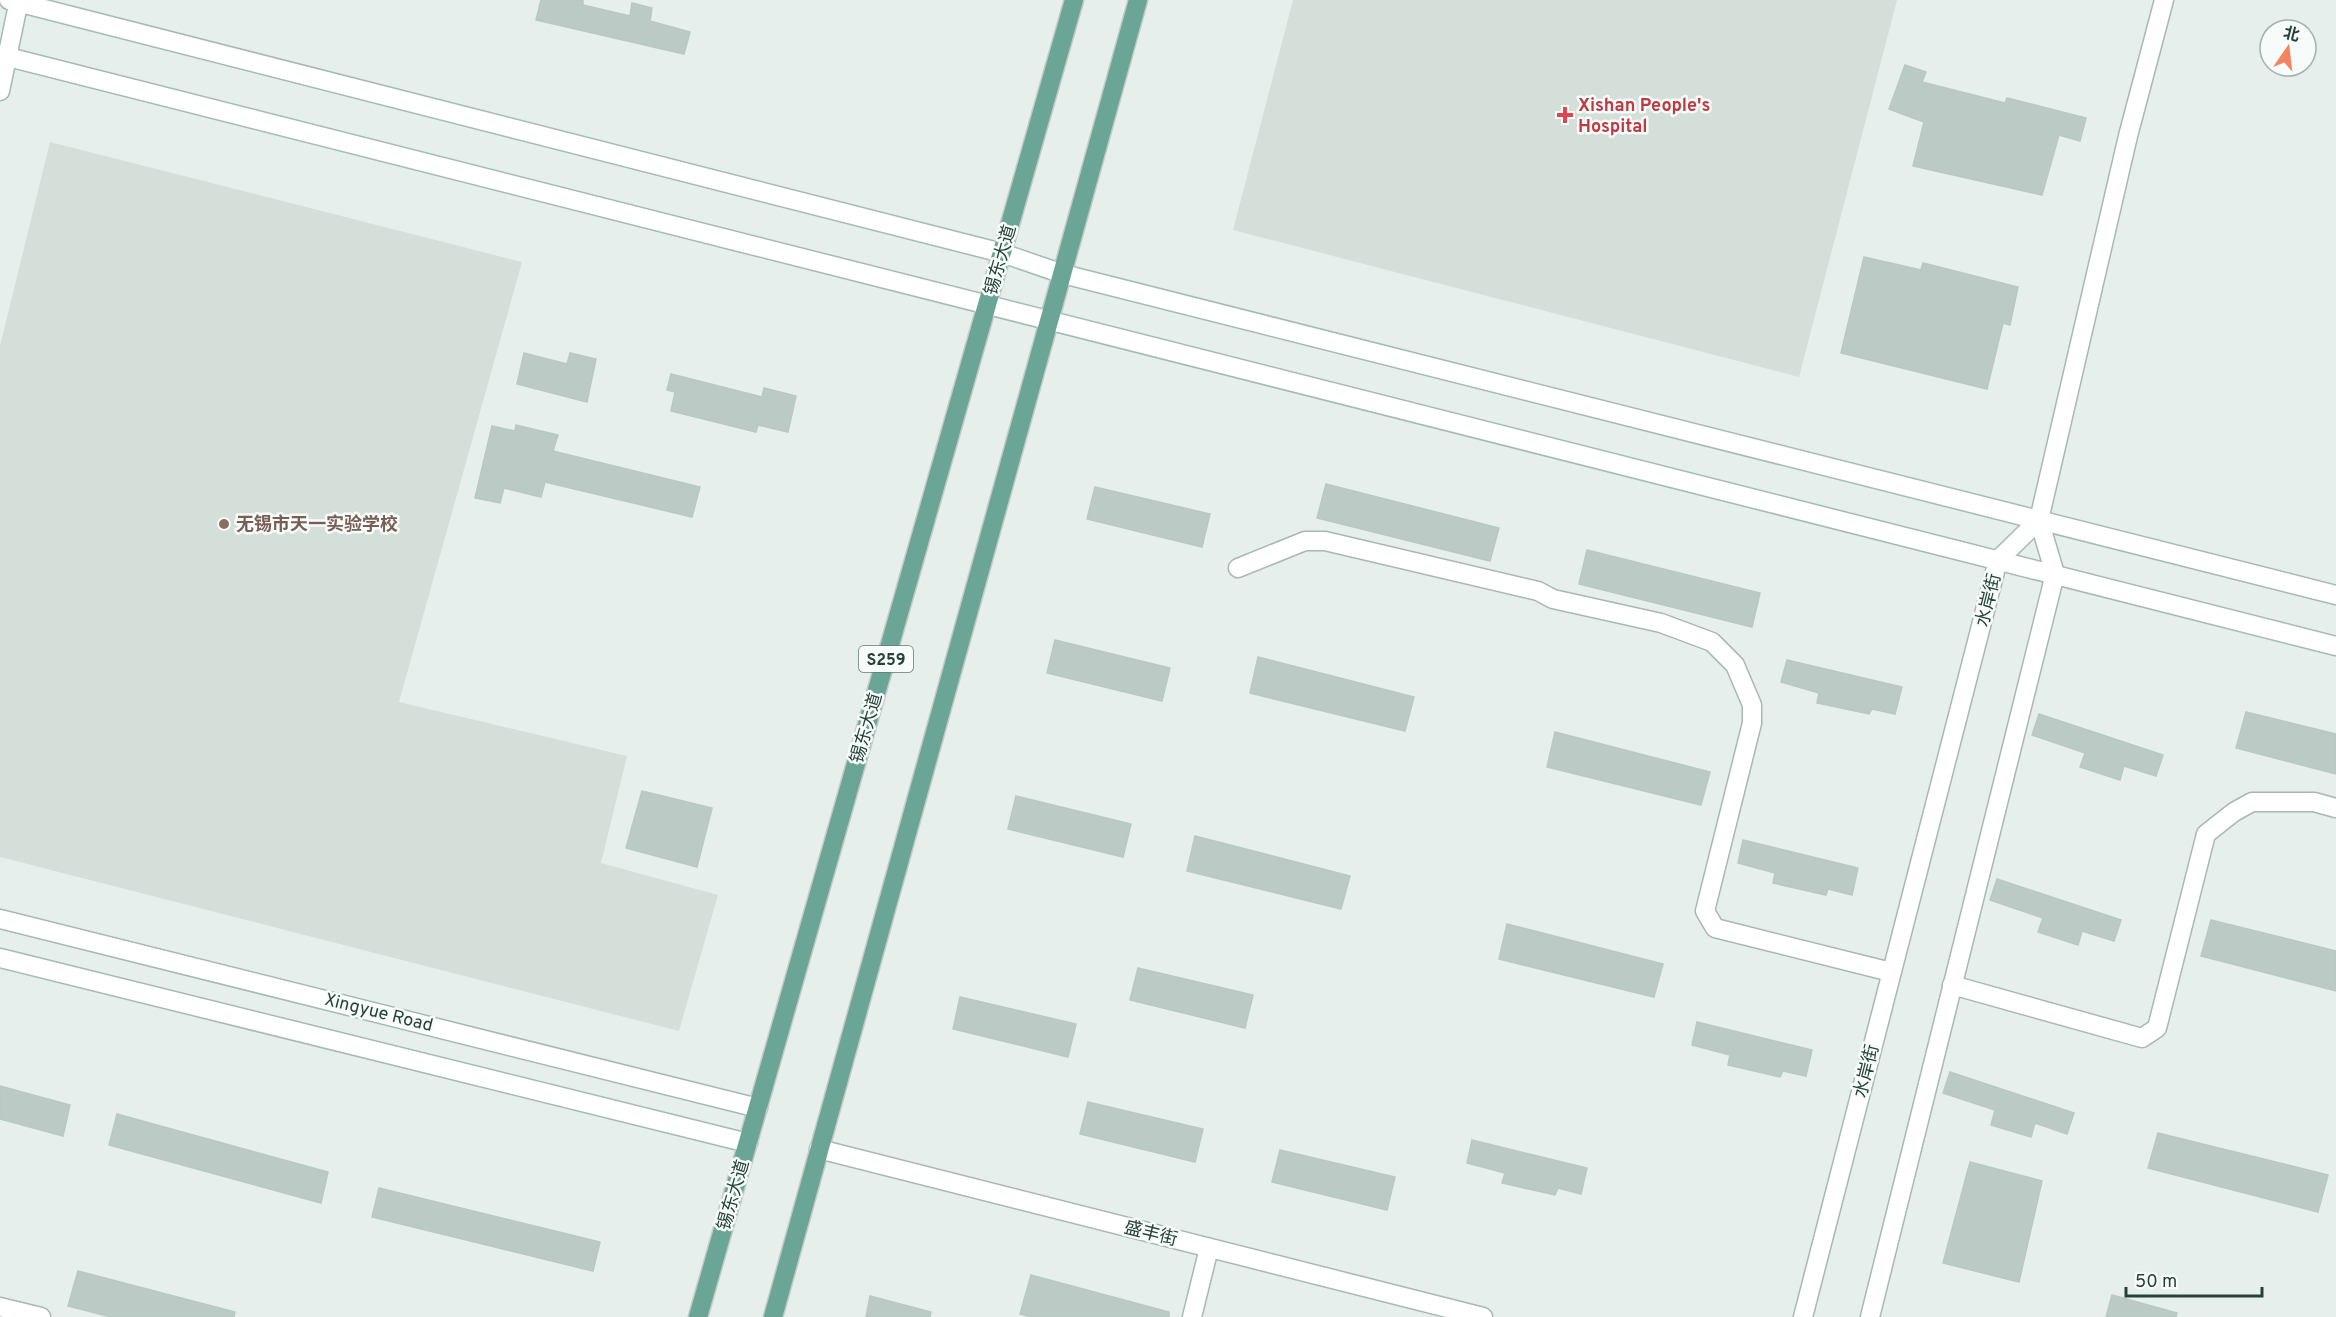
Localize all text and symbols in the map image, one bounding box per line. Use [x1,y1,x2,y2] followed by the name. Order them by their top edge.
[2258,18,2318,78] north arrow
[2281,24,2301,47] text: 北
[1578,95,1710,139] place label: Xishan People's Hospital
[1556,106,1574,124] marker: Xishan People's Hospital
[980,223,1022,298] street label: 锡东大道
[236,514,398,537] place label: 无锡市天一实验学校
[217,517,231,531] marker: 无锡市天一实验学校
[1972,571,2007,629] street label: 水岸街
[859,646,913,672] road number: S259
[846,691,888,766] street label: 锡东大道
[322,989,435,1038] street label: Xingyue Road
[1850,1042,1885,1100] street label: 水岸街
[713,1158,755,1233] street label: 锡东大道
[1122,1217,1180,1252] street label: 盛丰街
[2126,1260,2262,1298] scale bar
[2135,1271,2177,1294] text: 50 m

